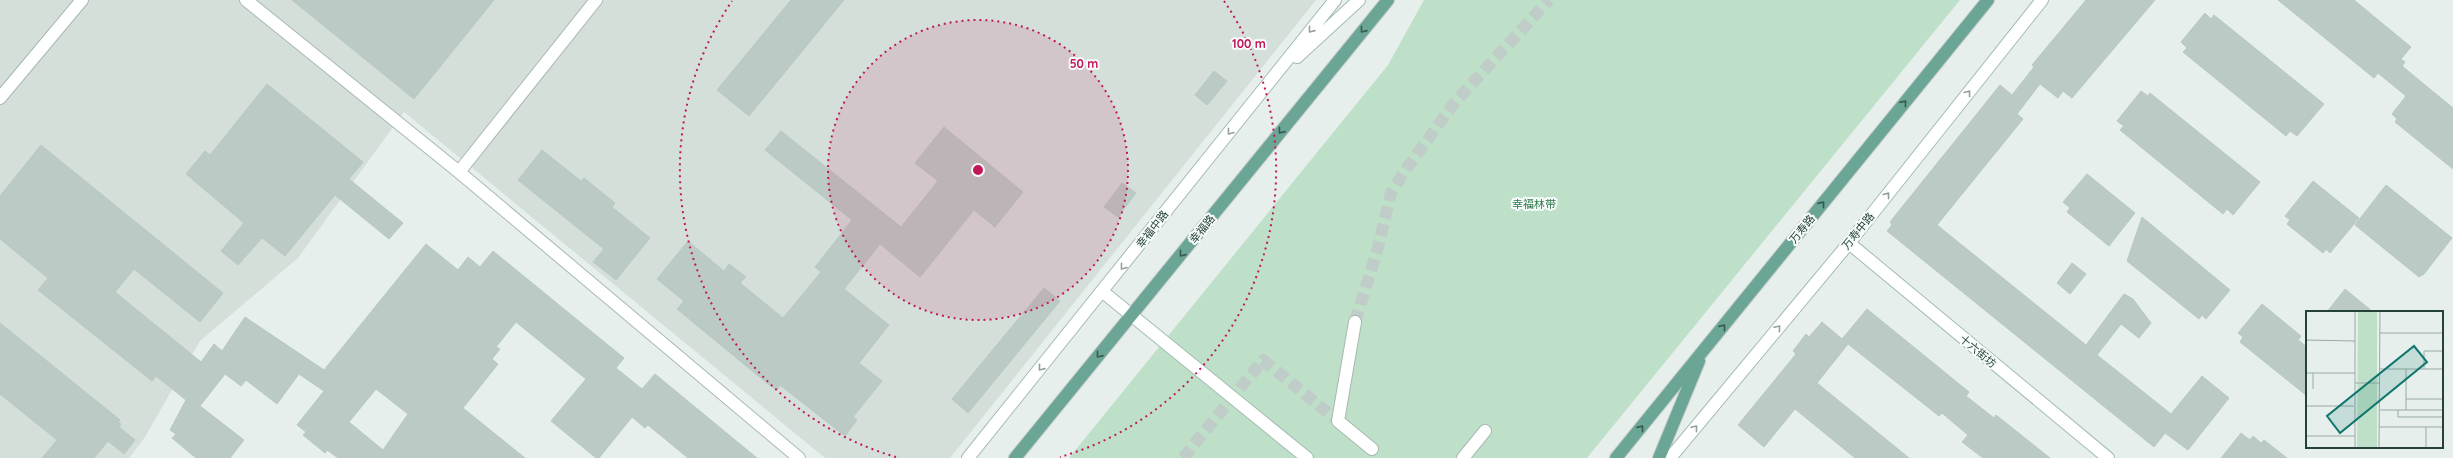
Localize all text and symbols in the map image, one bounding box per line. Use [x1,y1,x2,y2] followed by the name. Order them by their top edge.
[1308,26,1315,33] one-way arrow
[1361,26,1368,33] one-way arrow
[1232,36,1266,51] text: 100 m
[1070,56,1098,71] text: 50 m
[1963,91,1970,98] one-way arrow
[1899,101,1906,108] one-way arrow
[1227,127,1234,134] one-way arrow
[1279,127,1286,134] one-way arrow
[971,163,985,177] centre of rings
[1882,192,1889,199] one-way arrow
[1512,197,1556,211] park label: 幸福林带
[1818,202,1825,209] one-way arrow
[1133,207,1171,251] street label: 幸福中路
[1839,209,1877,253] street label: 万寿中路
[1186,212,1218,246] street label: 幸福路
[1786,212,1818,246] street label: 万寿路
[1179,249,1186,256] one-way arrow
[1120,262,1127,269] one-way arrow
[2306,311,2443,448] inset map
[1718,324,1725,331] one-way arrow
[1774,325,1781,333] one-way arrow
[1957,331,1999,371] street label: 十六街坊
[1097,350,1104,357] one-way arrow
[1039,363,1046,370] one-way arrow
[1636,425,1643,432] one-way arrow
[1690,425,1697,433] one-way arrow

